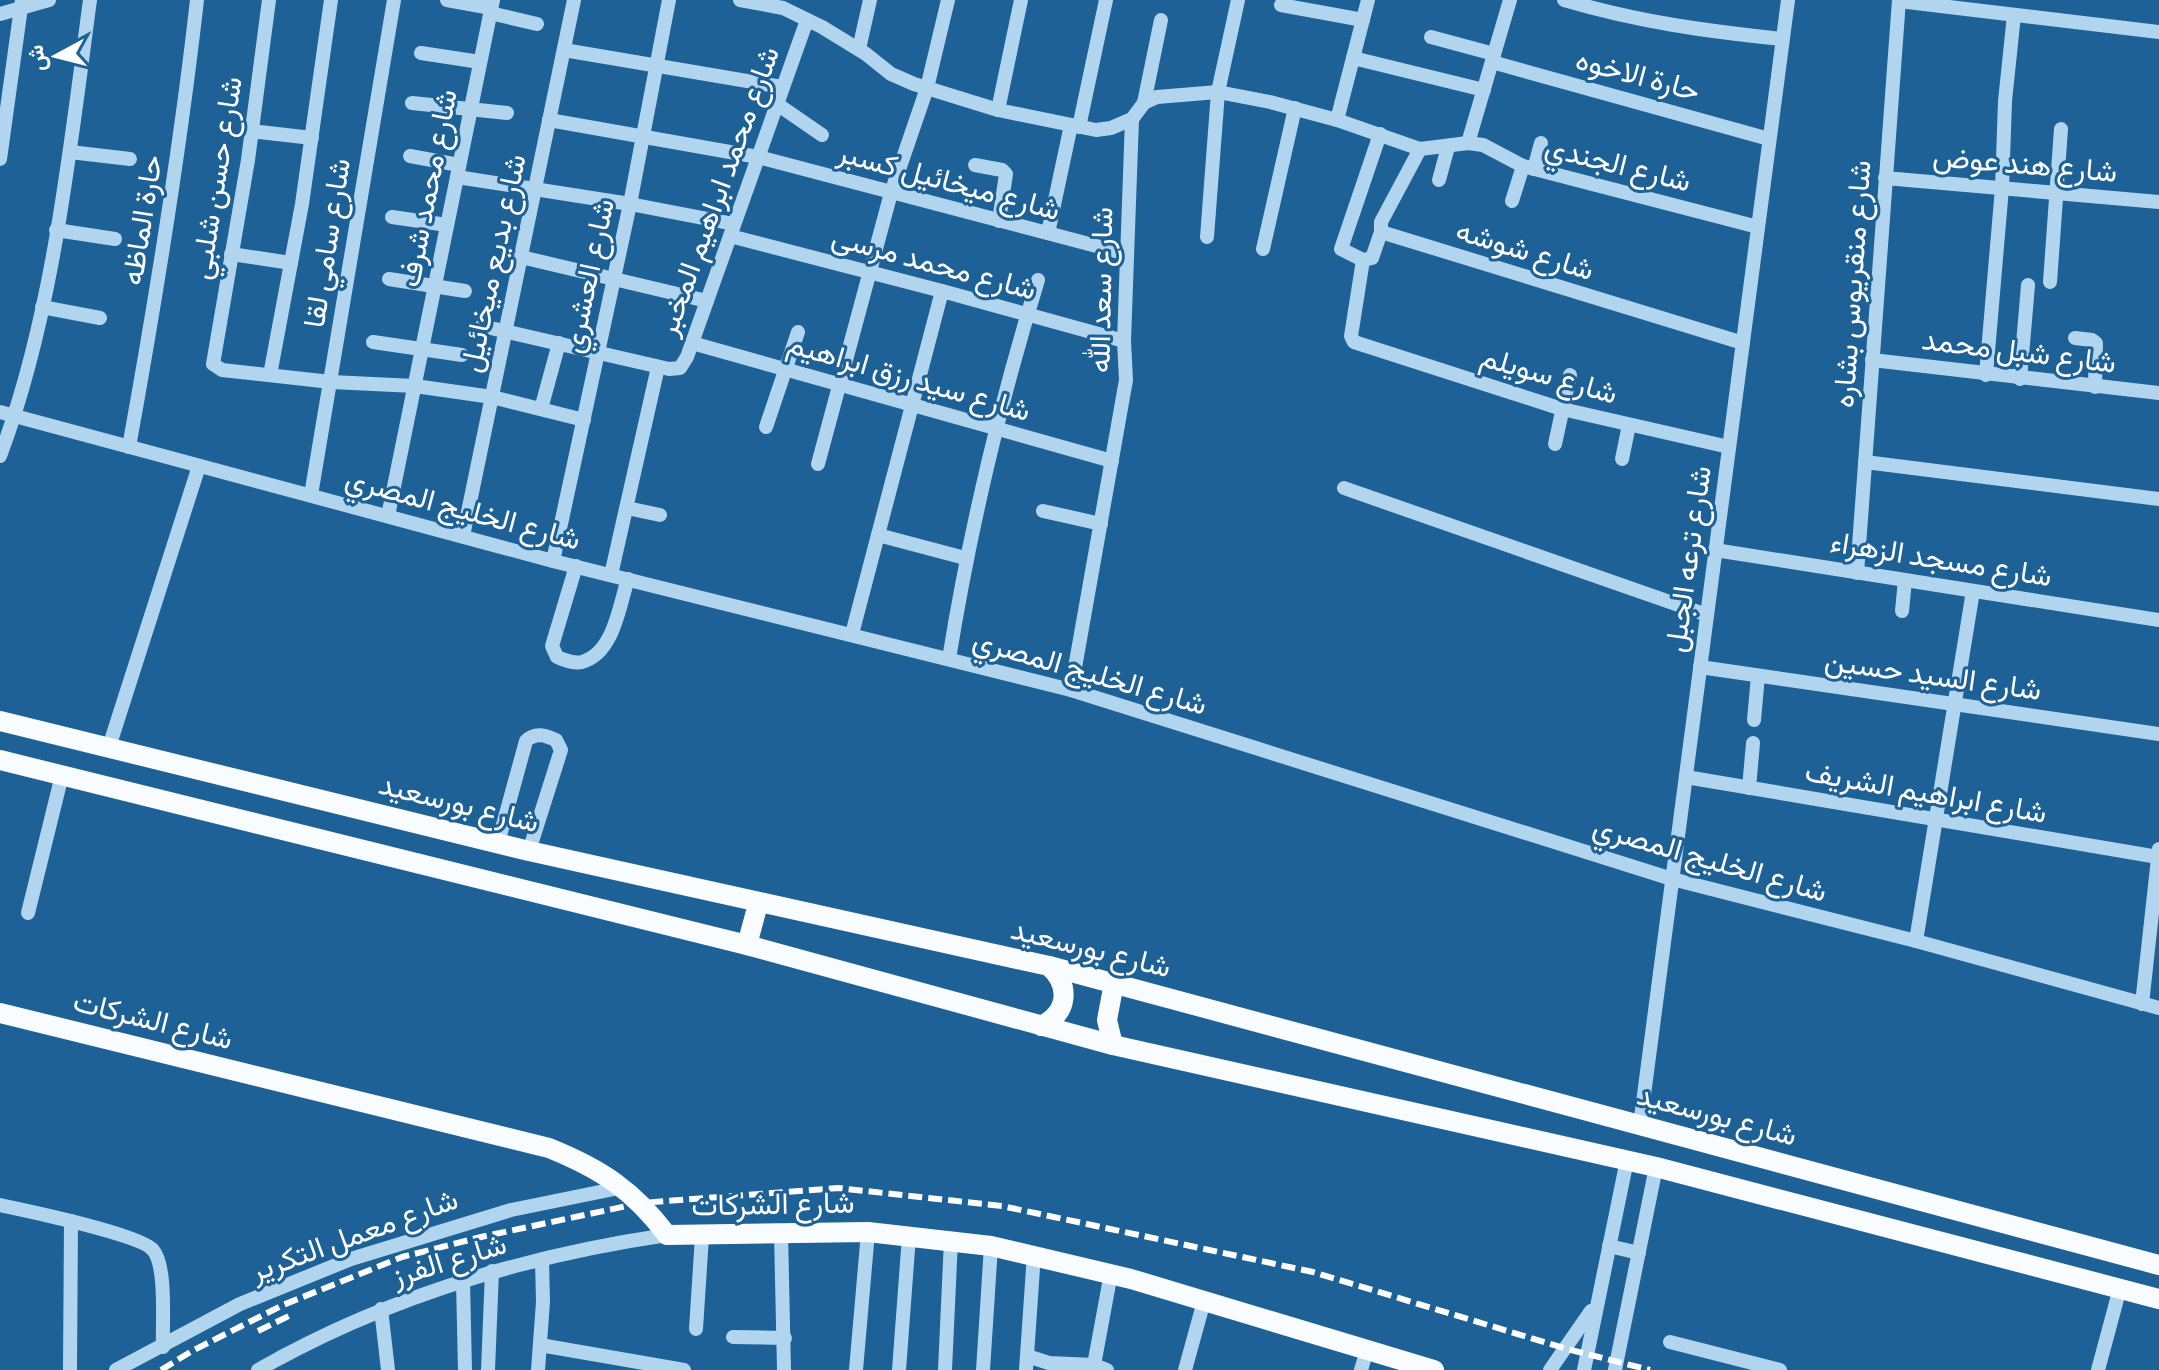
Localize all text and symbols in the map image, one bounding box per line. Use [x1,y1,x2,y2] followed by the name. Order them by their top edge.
[16,16,96,96] north arrow
[1572,38,1705,109] street label: حارة الاخوه
[646,40,789,342] street label: شارع محمد ابراهيم المخبر
[21,44,52,73] text: ش
[179,74,256,283] street label: شارع حسن شلبي
[388,86,467,290] street label: شارع محمد شرف
[1540,126,1696,205] street label: شارع الجندي
[832,131,1065,230] street label: شارع ميخائيل كسبر
[1931,135,2119,192] street label: شارع هند عوض
[449,150,536,376] street label: شارع بديع ميخائيل
[111,152,170,288] street label: حارة الماظه
[293,155,364,331] street label: شارع سامي لقا
[1822,159,1881,409] street label: شارع منقريوس بشاره
[551,195,628,358] street label: شارع العشري
[1079,206,1122,374] street label: شارع سعد الله
[1451,209,1599,290] street label: شارع شوشه
[827,216,1041,309] street label: شارع محمد مرسى
[1920,318,2119,383] street label: شارع شبل محمد
[783,322,1035,431] street label: شارع سيد رزق ابراهيم
[1476,335,1623,414] street label: شارع سويلم
[340,457,585,563] street label: شارع الخليج المصري
[1654,463,1721,655] street label: شارع ترعه الجبل
[1827,521,2055,596] street label: شارع مسجد الزهراء
[967,618,1212,728] street label: شارع الخليج المصري
[1822,639,2044,710] street label: شارع السيد حسين
[1802,750,2050,833] street label: شارع ابراهيم الشريف
[375,763,544,842] street label: شارع بورسعيد
[1587,805,1832,915] street label: شارع الخليج المصري
[1007,908,1176,987] street label: شارع بورسعيد
[69,980,237,1059] street label: شارع الشركات
[1633,1074,1802,1156] street label: شارع بورسعيد
[243,1178,463,1291] street label: شارع معمل التكرير
[691,1182,855,1225] street label: شارع الشركات
[385,1223,511,1297] street label: شارع الفرز

